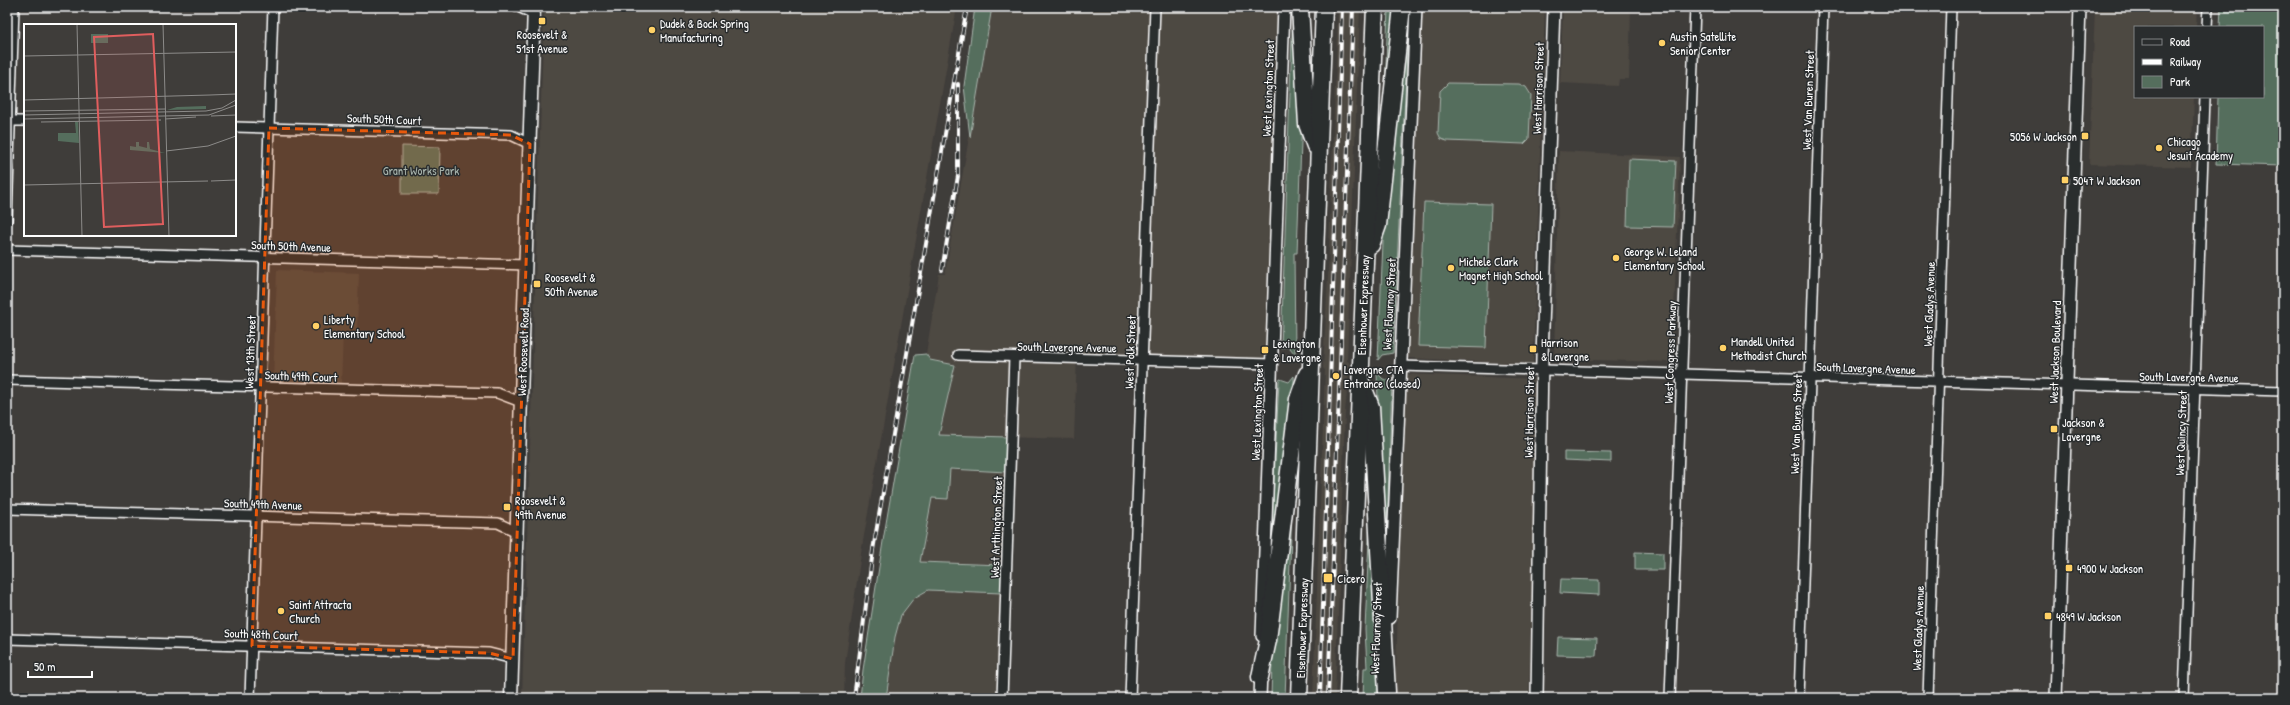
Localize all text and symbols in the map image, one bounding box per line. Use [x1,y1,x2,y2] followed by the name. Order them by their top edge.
[660,15,749,46] place label: Dudek & Bock Spring Manufacturing
[537,16,547,26] marker: Roosevelt & 51st Avenue
[24,24,236,236] inset map
[647,25,657,35] marker: Dudek & Bock Spring Manufacturing
[516,26,568,57] place label: Roosevelt & 51st Avenue
[2134,26,2264,98] legend
[1670,28,1736,59] place label: Austin Satellite Senior Center
[2170,33,2190,50] text: Road
[1258,38,1278,137] street label: West Lexington Street
[1657,38,1667,48] marker: Austin Satellite Senior Center
[1528,41,1548,134] street label: West Harrison Street
[1798,49,1818,150] street label: West Van Buren Street
[2170,53,2201,70] text: Railway
[2170,73,2190,90] text: Park
[347,109,422,129] street label: South 50th Court
[2010,128,2077,145] place label: 5056 W Jackson
[2080,131,2090,141] marker: 5056 W Jackson
[2167,133,2233,164] place label: Chicago Jesuit Academy
[2154,143,2164,153] marker: Chicago Jesuit Academy
[383,162,459,179] park label: Grant Works Park
[2073,172,2140,189] place label: 5047 W Jackson
[2060,175,2070,185] marker: 5047 W Jackson
[251,236,331,256] street label: South 50th Avenue
[1624,243,1706,274] place label: George W. Leland Elementary School
[1459,253,1544,284] place label: Michele Clark Magnet High School
[1611,253,1621,263] marker: George W. Leland Elementary School
[1353,255,1373,355] street label: Eisenhower Expressway
[1378,257,1400,350] street label: West Flournoy Street
[1919,261,1939,347] street label: West Gladys Avenue
[1446,263,1456,273] marker: Michele Clark Magnet High School
[545,269,598,300] place label: Roosevelt & 50th Avenue
[532,279,542,289] marker: Roosevelt & 50th Avenue
[1660,300,1680,404] street label: West Congress Parkway
[2045,300,2065,404] street label: West Jackson Boulevard
[513,308,533,396] street label: West Roosevelt Road
[324,311,406,342] place label: Liberty Elementary School
[240,314,260,389] street label: West 13th Street
[1120,314,1140,389] street label: West Polk Street
[311,321,321,331] marker: Liberty Elementary School
[1731,333,1807,364] place label: Mandell United Methodist Church
[1541,334,1589,365] place label: Harrison & Lavergne
[1273,335,1321,366] place label: Lexington & Lavergne
[1017,338,1117,356] street label: South Lavergne Avenue
[1718,343,1728,353] marker: Mandell United Methodist Church
[1528,344,1538,354] marker: Harrison & Lavergne
[1260,345,1270,355] marker: Lexington & Lavergne
[1816,358,1916,378] street label: South Lavergne Avenue
[1344,361,1421,392] place label: Lavergne CTA Entrance (closed)
[1247,362,1267,461] street label: West Lexington Street
[1520,365,1538,458] street label: West Harrison Street
[264,366,339,386] street label: South 49th Court
[2139,368,2239,386] street label: South Lavergne Avenue
[1331,371,1341,381] marker: Lavergne CTA Entrance (closed)
[1786,373,1806,474] street label: West Van Buren Street
[2171,389,2191,476] street label: West Quincy Street
[2062,414,2105,445] place label: Jackson & Lavergne
[2049,424,2059,434] marker: Jackson & Lavergne
[986,475,1006,578] street label: West Arthington Street
[515,492,566,523] place label: Roosevelt & 49th Avenue
[224,494,303,514] street label: South 49th Avenue
[502,502,512,512] marker: Roosevelt & 49th Avenue
[2077,560,2143,577] place label: 4900 W Jackson
[2064,563,2074,573] marker: 4900 W Jackson
[1337,570,1365,587] place label: Cicero
[1322,572,1334,584] marker: Cicero
[1292,578,1312,678] street label: Eisenhower Expressway
[1366,581,1386,674] street label: West Flournoy Street
[1908,585,1928,671] street label: West Gladys Avenue
[289,596,351,627] place label: Saint Attracta Church
[276,606,286,616] marker: Saint Attracta Church
[2056,608,2121,625] place label: 4849 W Jackson
[2043,611,2053,621] marker: 4849 W Jackson
[224,624,299,644] street label: South 48th Court
[28,653,92,679] scale bar
[34,658,55,675] text: 50 m

